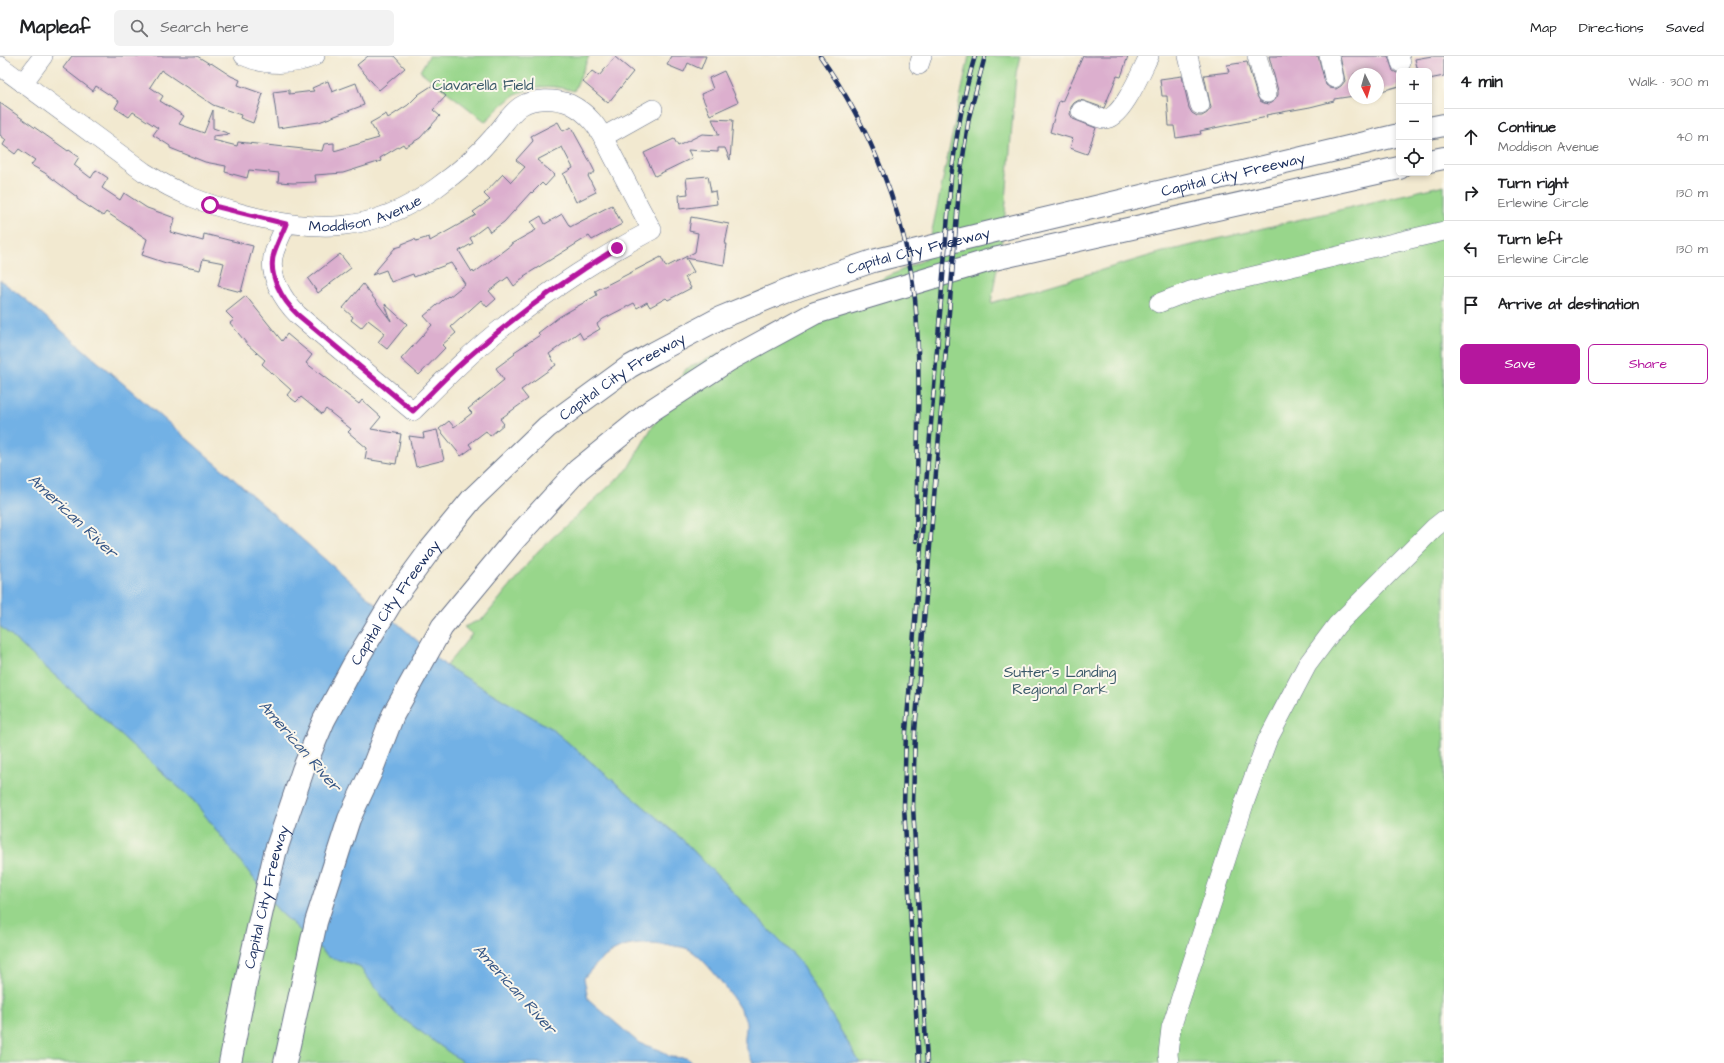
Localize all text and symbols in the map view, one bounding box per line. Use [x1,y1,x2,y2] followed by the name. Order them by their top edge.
[114,10,394,46] search box
[20,14,90,41] text: Mapleaf
[128,17,150,39] icon: search
[160,17,249,38] text: Search here
[1530,18,1557,38] text: Map
[1579,18,1644,38] text: Directions
[1666,18,1704,38] text: Saved
[1348,68,1384,104] north arrow
[1396,68,1432,176] map controls
[1396,68,1432,104] button: +
[1460,70,1503,94] text: 4 min
[1629,73,1708,91] text: Walk · 300 m
[432,75,534,96] park label: Ciavarella Field
[1396,104,1432,140] button: −
[1498,117,1556,138] text: Continue
[1460,126,1482,148] icon: ahead
[1676,128,1708,146] text: 40 m
[1498,138,1599,156] text: Moddison Avenue
[1396,140,1432,176] button: locate
[1159,147,1307,202] street label: Capital City Freeway
[1498,173,1569,194] text: Turn right
[1460,182,1482,204] icon: right
[1676,184,1708,202] text: 130 m
[308,190,425,237] street label: Moddison Avenue
[1498,194,1589,212] text: Erlewine Circle
[201,196,219,214] route start
[844,222,992,280] street label: Capital City Freeway
[1498,229,1562,250] text: Turn left
[1460,238,1482,260] icon: left
[608,239,626,257] route end
[1676,240,1708,258] text: 130 m
[1498,250,1589,268] text: Erlewine Circle
[1460,294,1482,316] icon: arrive
[1498,294,1639,315] text: Arrive at destination
[555,328,689,425] street label: Capital City Freeway
[1460,344,1580,384] button: Save
[1588,344,1708,384] button: Share
[23,469,124,565] water label: American River
[345,535,445,669] street label: Capital City Freeway
[1004,662,1116,701] park label: Sutter's Landing Regional Park
[254,695,347,798] water label: American River
[239,822,295,971] street label: Capital City Freeway
[468,939,563,1041] water label: American River

